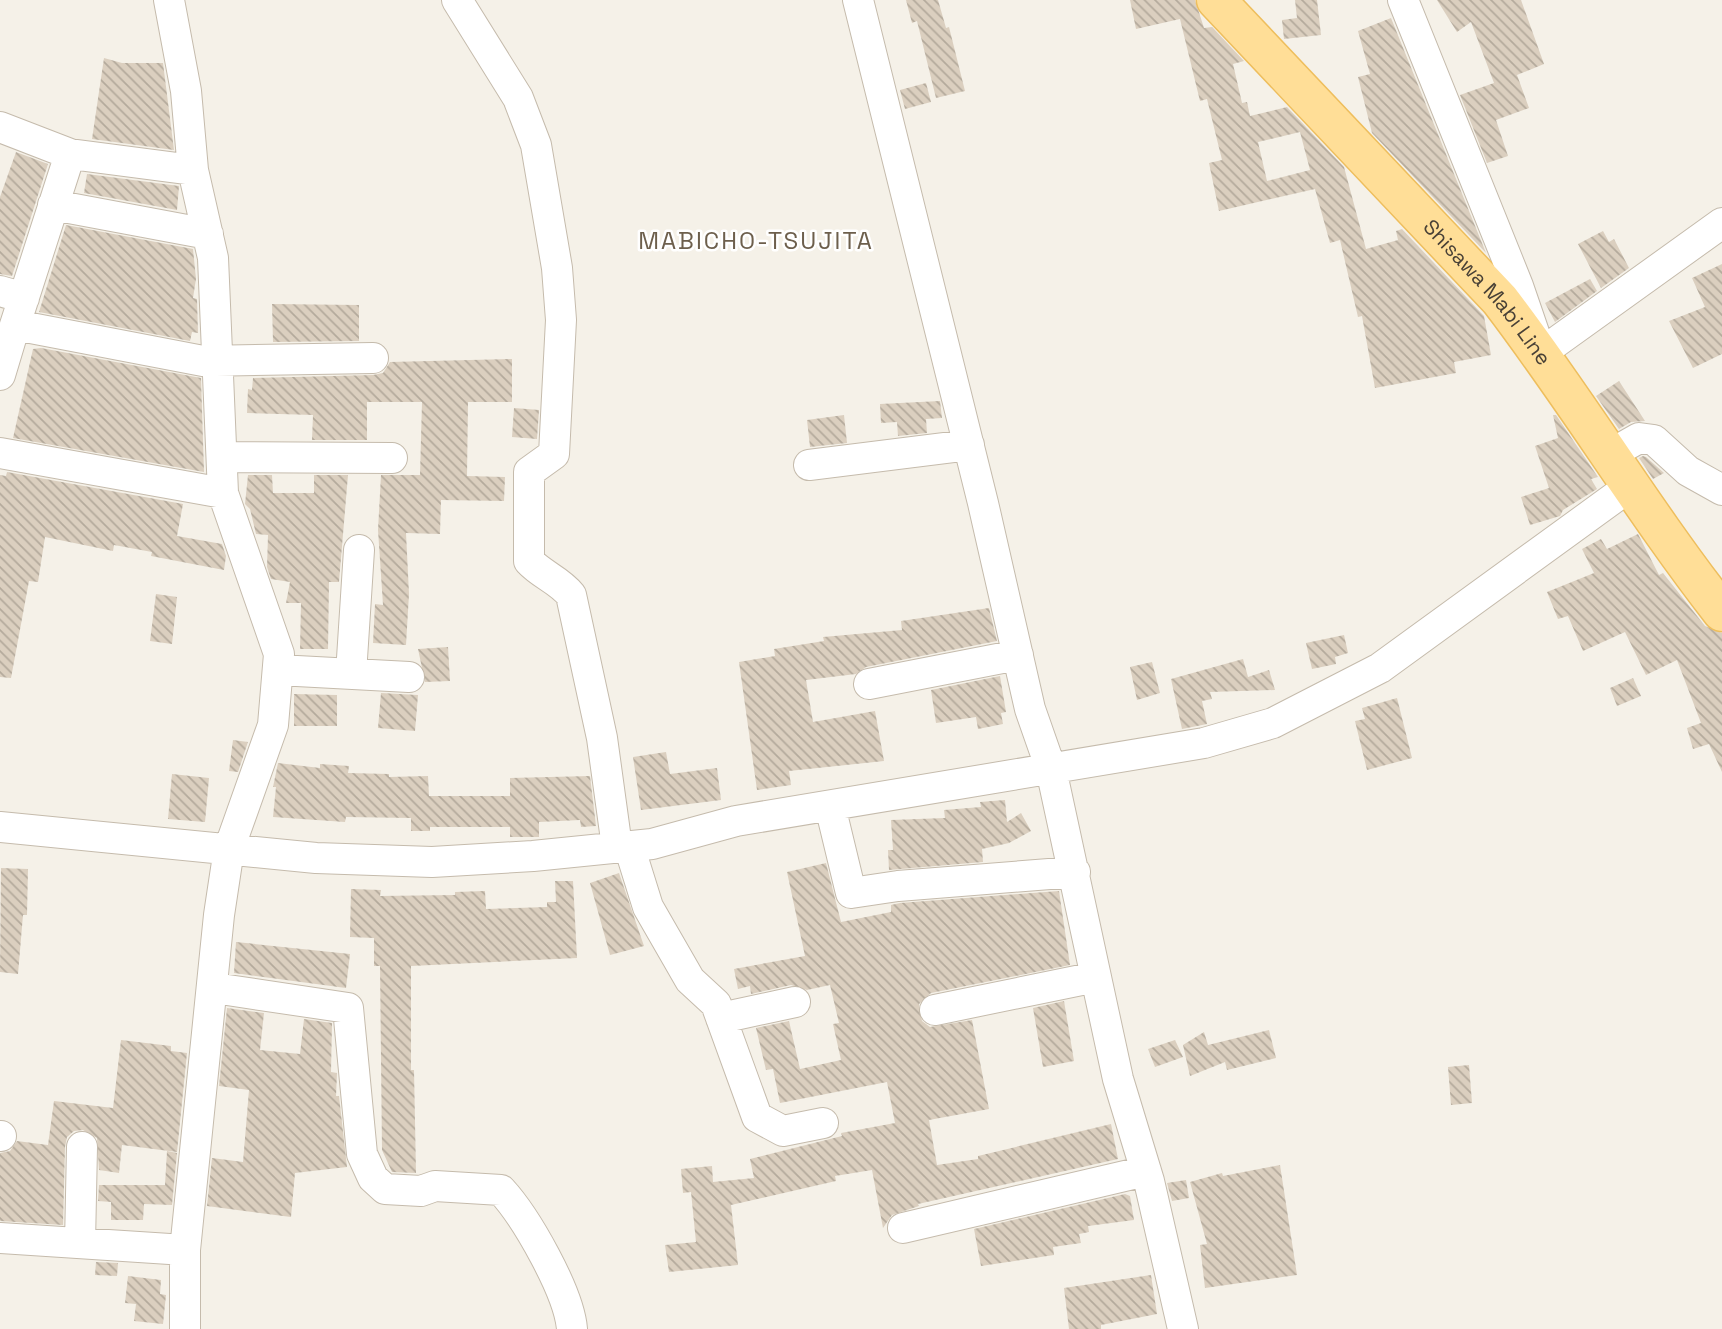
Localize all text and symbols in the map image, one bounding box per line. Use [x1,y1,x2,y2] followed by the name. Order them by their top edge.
[1418,213,1558,370] street label: Shisawa Mabi Line
[638,225,874,256] district label: MABICHO-TSUJITA

